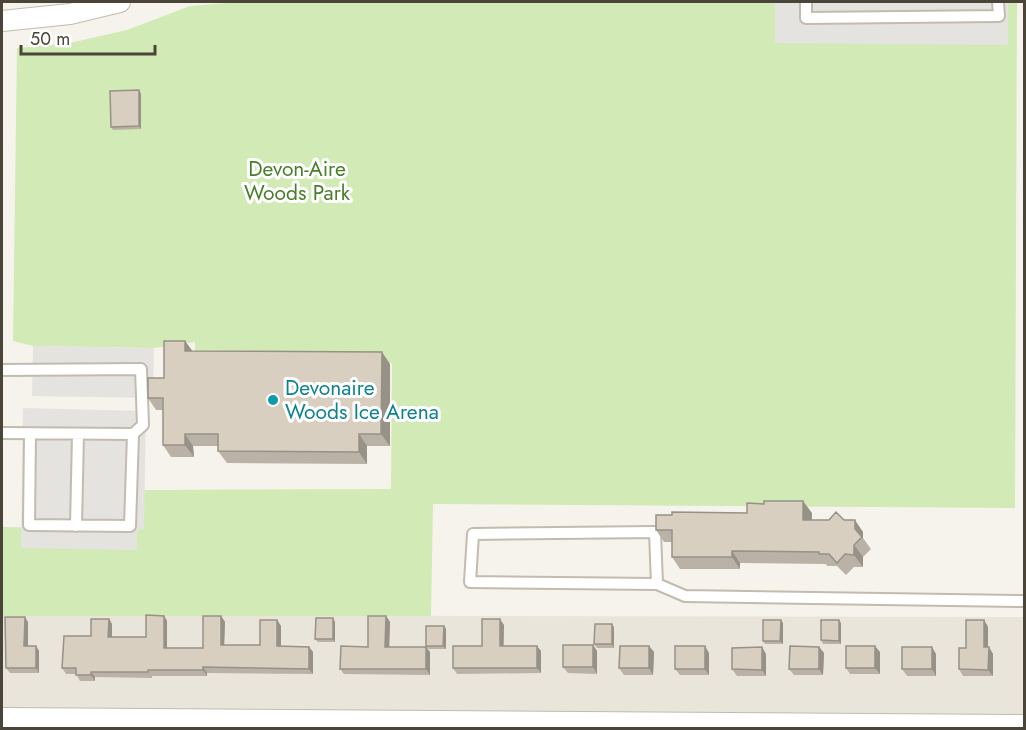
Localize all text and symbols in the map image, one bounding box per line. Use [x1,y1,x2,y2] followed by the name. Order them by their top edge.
[21,18,154,56] scale bar
[30,26,70,52] text: 50 m
[244,154,351,208] park label: Devon-Aire Woods Park
[285,373,439,427] place label: Devonaire Woods Ice Arena
[266,393,280,407] marker: Devonaire Woods Ice Arena

